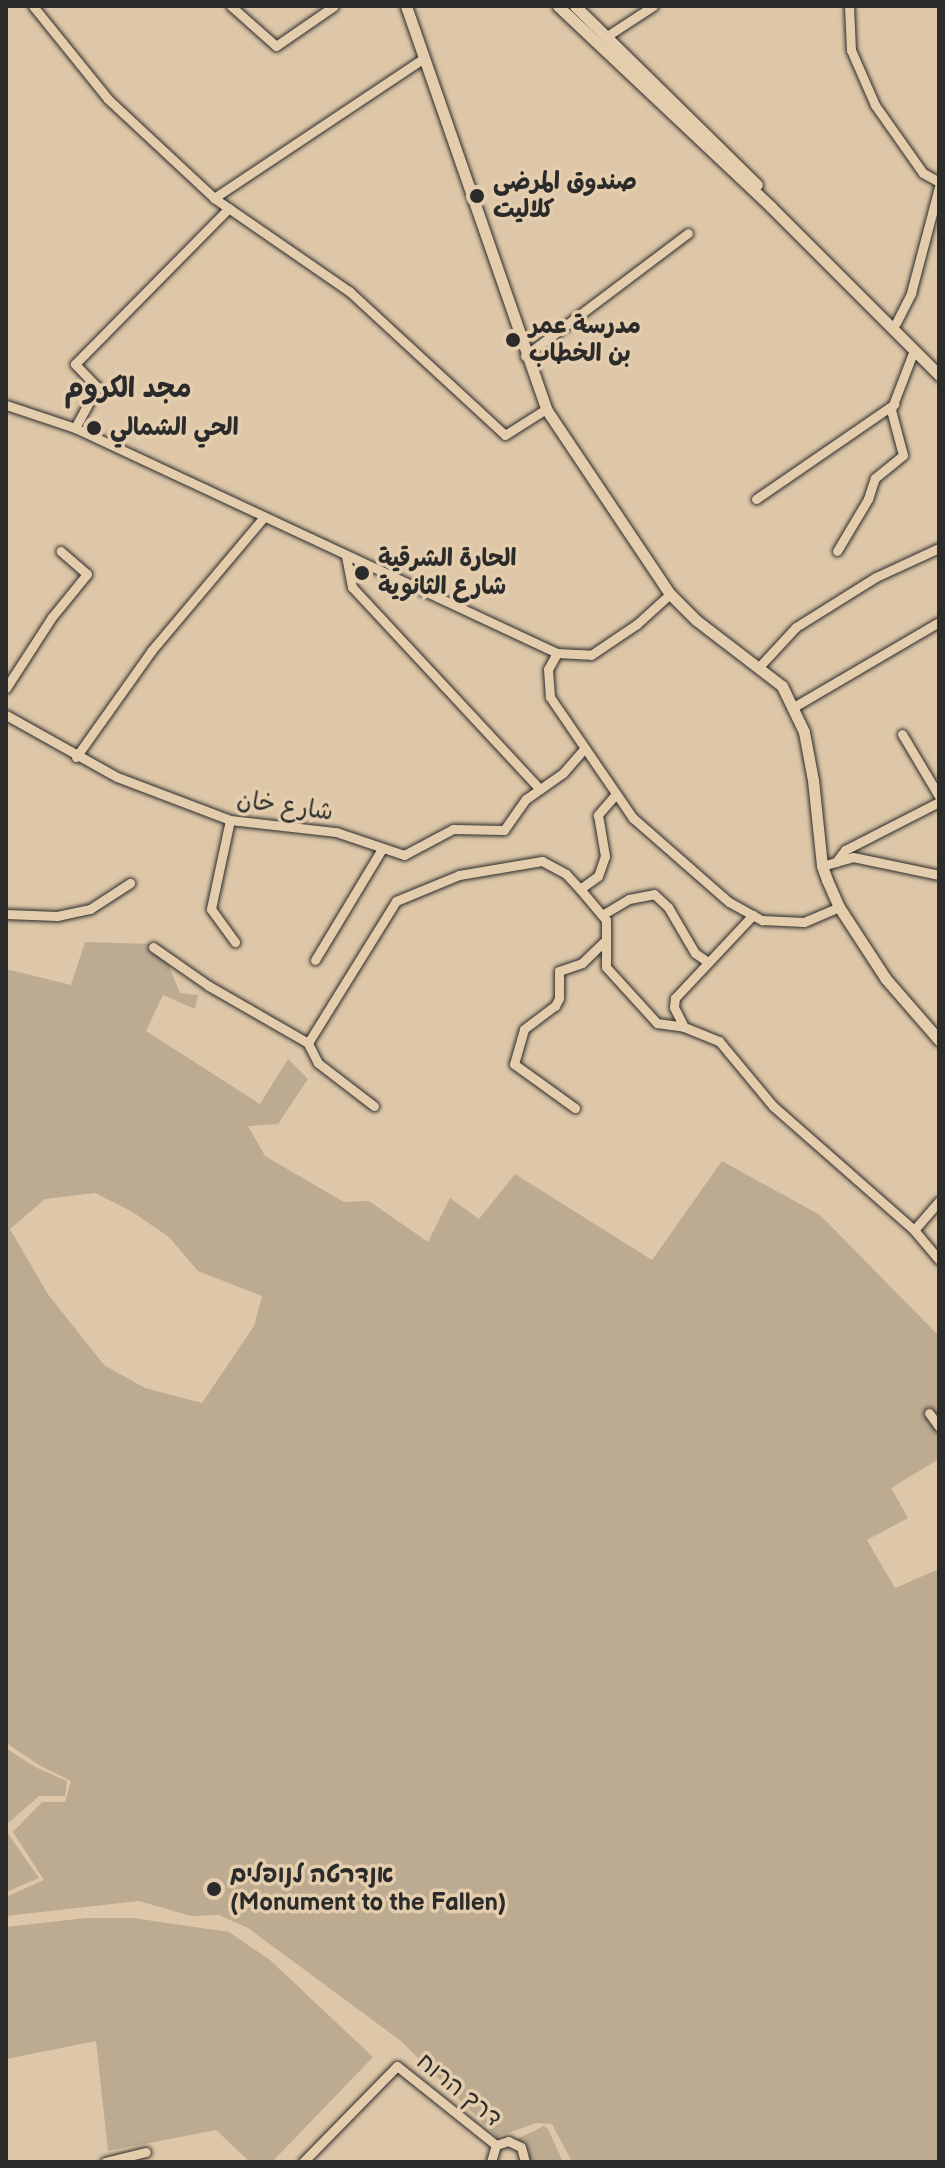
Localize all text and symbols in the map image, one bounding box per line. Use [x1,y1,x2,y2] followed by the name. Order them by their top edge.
[493,168,637,224] place label: صندوق المرضى كلاليت
[468,187,486,205] marker: صندوق المرضى كلاليت
[529,312,641,368] place label: مدرسة عمر بن الخطاب
[504,331,522,349] marker: مدرسة عمر بن الخطاب
[65,372,191,406] district label: مجد الكروم
[110,414,239,442] place label: الحي الشمالي
[85,419,103,437] marker: الحي الشمالي
[378,545,517,601] place label: الحارة الشرقية شارع الثانوية
[353,564,371,582] marker: الحارة الشرقية شارع الثانوية
[235,785,335,827] street label: شارع خان
[230,1861,506,1917] place label: אנדרטה לנופלים (Monument to the Fallen)
[205,1880,223,1898] marker: אנדרטה לנופלים (Monument to the Fallen)
[411,2047,507,2133] street label: דרך הרוח

